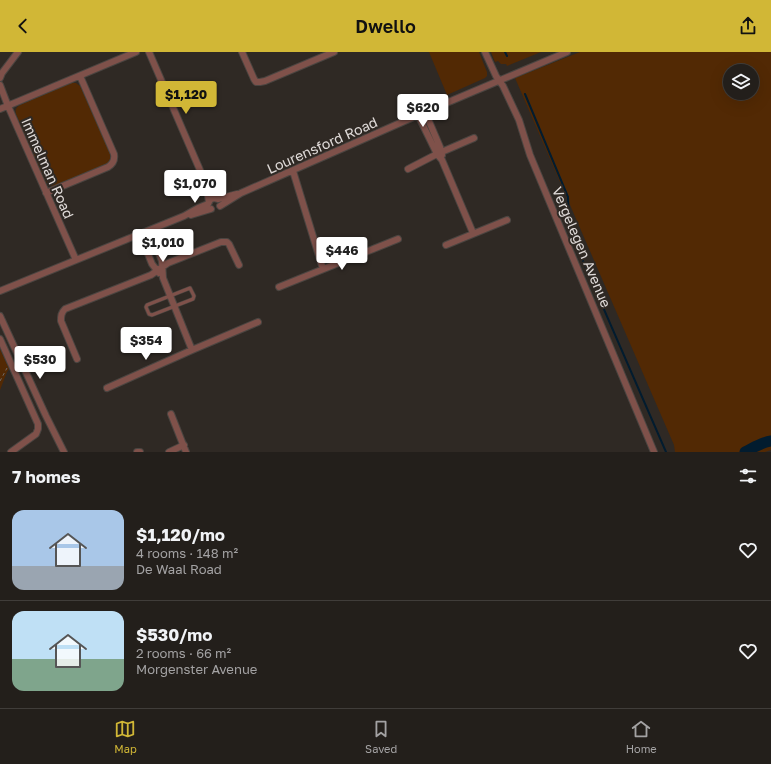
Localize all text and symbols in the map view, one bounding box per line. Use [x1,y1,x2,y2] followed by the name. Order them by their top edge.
[12,15,34,37] icon: back
[355,15,416,37] text: Dwello
[737,15,759,37] icon: share
[723,64,759,100] map controls
[723,64,759,100] button: layers
[153,81,219,115] pin: $1,120
[165,86,207,102] text: $1,120
[399,94,447,128] pin: $620
[406,99,440,115] text: $620
[264,113,380,177] street label: Lourensford Road
[18,115,78,221] street label: Immelman Road
[162,170,228,204] pin: $1,070
[173,175,217,191] text: $1,070
[549,184,615,310] street label: Vergelegen Avenue
[130,229,196,263] pin: $1,010
[141,234,185,250] text: $1,010
[318,237,366,271] pin: $446
[325,242,359,258] text: $446
[122,327,170,361] pin: $354
[130,332,162,348] text: $354
[16,346,64,380] pin: $530
[23,351,57,367] text: $530
[737,465,759,487] icon: filters
[12,466,80,487] text: 7 homes
[136,524,225,545] text: $1,120/mo
[44,526,92,574] icon: home
[737,539,759,561] icon: heart
[136,545,238,561] text: 4 rooms · 148 m²
[136,561,222,577] text: De Waal Road
[136,624,212,645] text: $530/mo
[44,627,92,675] icon: home
[737,640,759,662] icon: heart
[136,645,231,661] text: 2 rooms · 66 m²
[136,661,257,677] text: Morgenster Avenue
[114,718,137,755] tab: Map
[365,718,397,755] tab: Saved
[626,718,657,755] tab: Home

